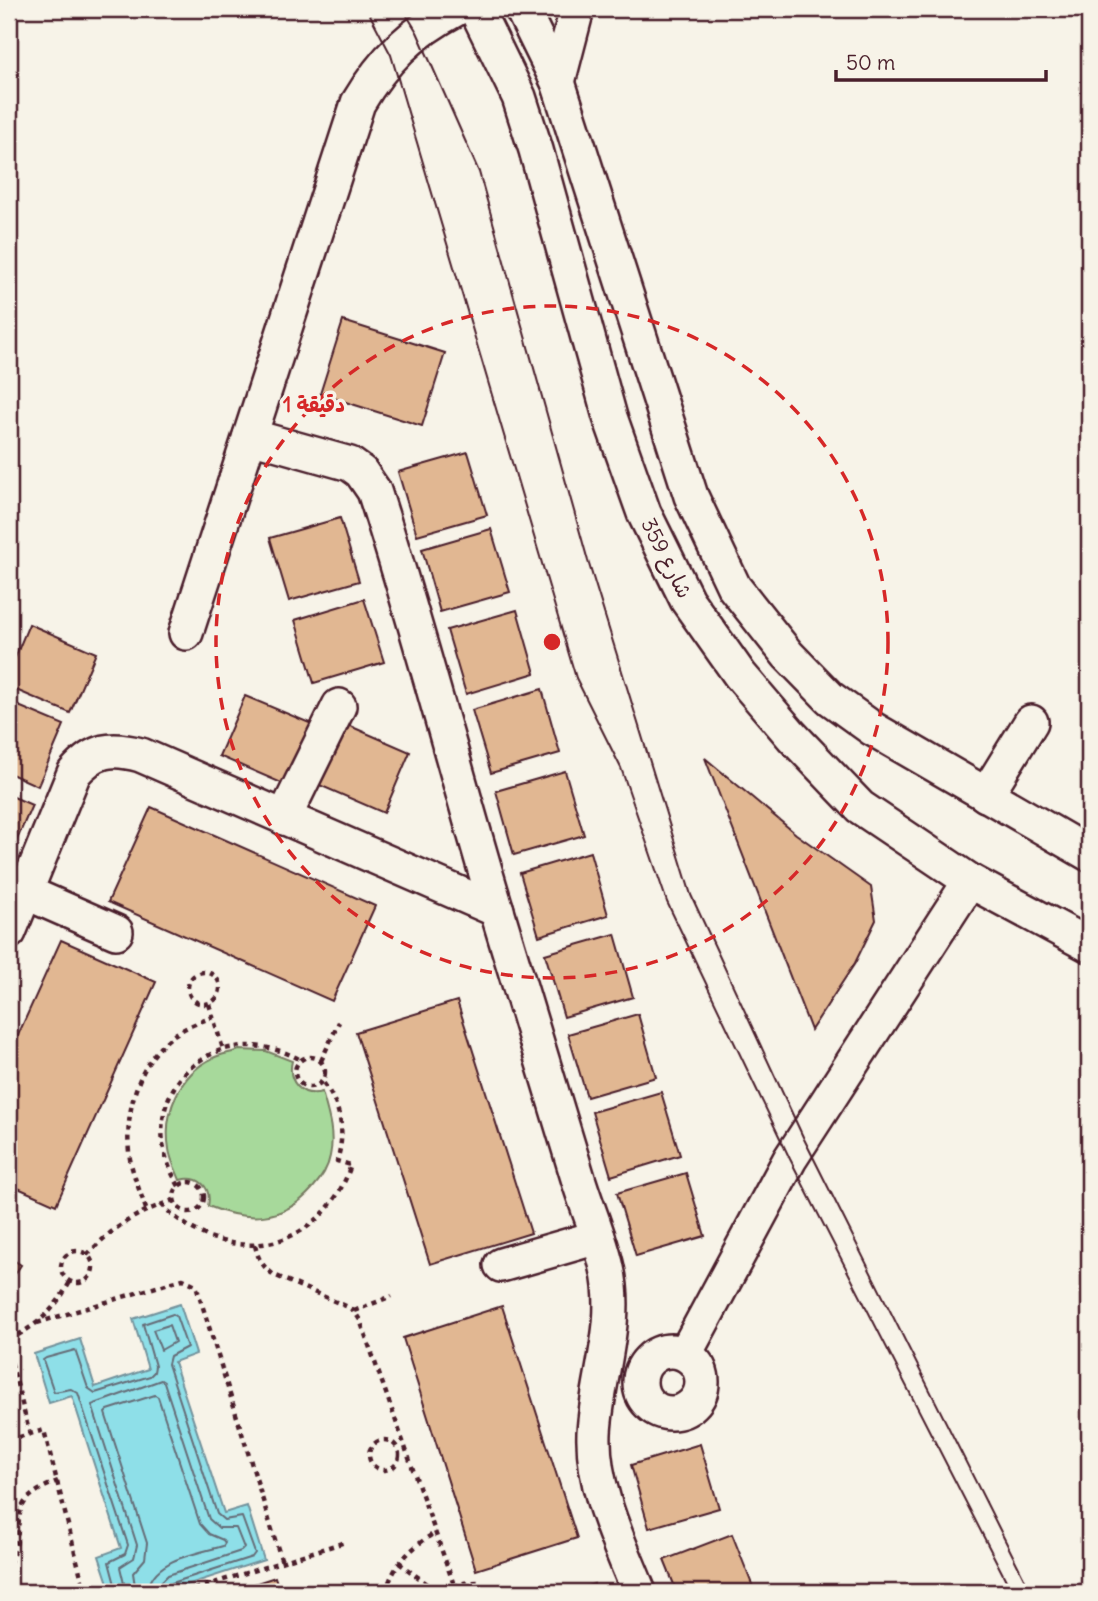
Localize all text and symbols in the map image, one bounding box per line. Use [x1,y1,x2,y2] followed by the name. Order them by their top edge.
[836,38,1046,82] scale bar
[846,49,895,76] text: 50 m
[283,391,345,418] text: 1 دقيقة
[634,513,699,604] street label: شارع 359
[540,630,564,654] centre of rings

